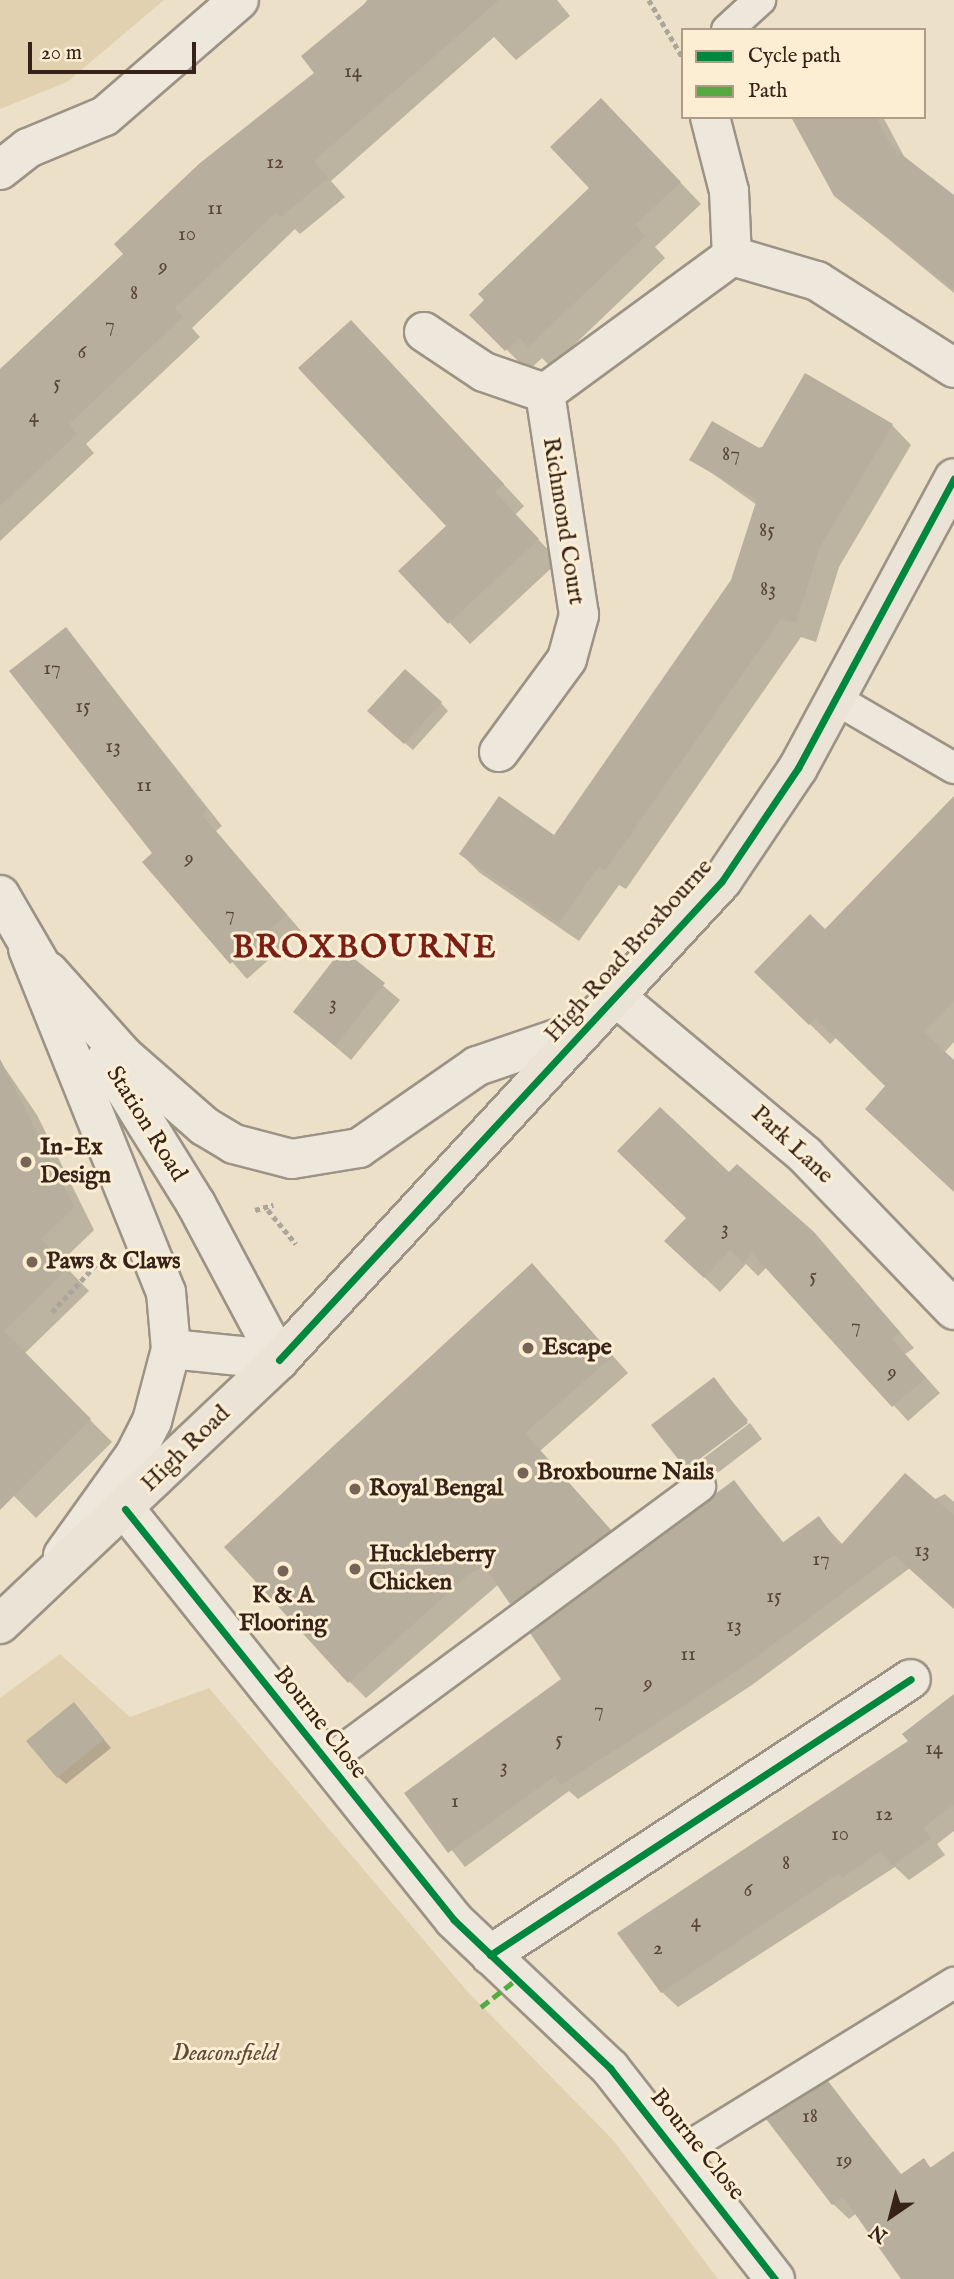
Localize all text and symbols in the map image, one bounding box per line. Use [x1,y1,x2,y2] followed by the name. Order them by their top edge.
[32,28,200,72] scale bar
[681,28,926,119] legend
[41,40,82,67] text: 20 m
[748,43,841,70] text: Cycle path
[344,59,362,85] house number: 14
[748,78,787,105] text: Path
[266,150,284,176] house number: 12
[207,196,223,222] house number: 11
[178,222,196,248] house number: 10
[158,254,168,280] house number: 9
[130,281,138,307] house number: 8
[105,313,115,339] house number: 7
[78,340,86,366] house number: 6
[53,371,61,397] house number: 5
[29,404,39,430] house number: 4
[536,435,590,607] street label: Richmond Court
[722,442,740,468] house number: 87
[759,518,775,544] house number: 85
[760,577,776,603] house number: 83
[43,656,61,682] house number: 17
[75,694,91,720] house number: 15
[105,734,121,760] house number: 13
[136,773,152,799] house number: 11
[184,846,194,872] house number: 9
[539,853,719,1049] street label: High Road Broxbourne
[225,902,235,928] house number: 7
[234,930,496,968] district label: BROXBOURNE
[329,991,337,1017] house number: 3
[99,1061,193,1187] street label: Station Road
[745,1100,839,1190] street label: Park Lane
[40,1134,111,1190] place label: In-Ex Design
[18,1154,34,1170] marker: In-Ex Design
[721,1216,729,1242] house number: 3
[46,1248,180,1276] place label: Paws & Claws
[24,1254,40,1270] marker: Paws & Claws
[809,1264,817,1290] house number: 5
[851,1314,861,1340] house number: 7
[542,1334,612,1362] place label: Escape
[520,1340,536,1356] marker: Escape
[887,1360,897,1386] house number: 9
[136,1400,236,1498] street label: High Road
[537,1459,714,1487] place label: Broxbourne Nails
[515,1465,531,1481] marker: Broxbourne Nails
[369,1475,503,1503] place label: Royal Bengal
[347,1481,363,1497] marker: Royal Bengal
[914,1538,930,1564] house number: 13
[369,1541,496,1597] place label: Huckleberry Chicken
[812,1547,830,1573] house number: 17
[347,1561,363,1577] marker: Huckleberry Chicken
[275,1563,291,1579] marker: K & A Flooring
[239,1582,327,1638] place label: K & A Flooring
[766,1584,782,1610] house number: 15
[726,1613,742,1639] house number: 13
[680,1642,696,1668] house number: 11
[267,1661,373,1785] street label: Bourne Close
[643,1671,653,1697] house number: 9
[594,1698,604,1724] house number: 7
[555,1727,563,1753] house number: 5
[925,1736,943,1762] house number: 14
[500,1754,508,1780] house number: 3
[451,1789,459,1815] house number: 1
[875,1802,893,1828] house number: 12
[831,1822,849,1848] house number: 10
[782,1851,790,1877] house number: 8
[744,1878,752,1904] house number: 6
[691,1909,701,1935] house number: 4
[653,1936,663,1962] house number: 2
[172,2040,278,2068] park label: Deaconsfield
[643,2083,751,2207] street label: Bourne Close
[802,2104,818,2130] house number: 18
[836,2148,852,2174] house number: 19
[856,2181,926,2251] north arrow
[865,2219,893,2248] text: N

